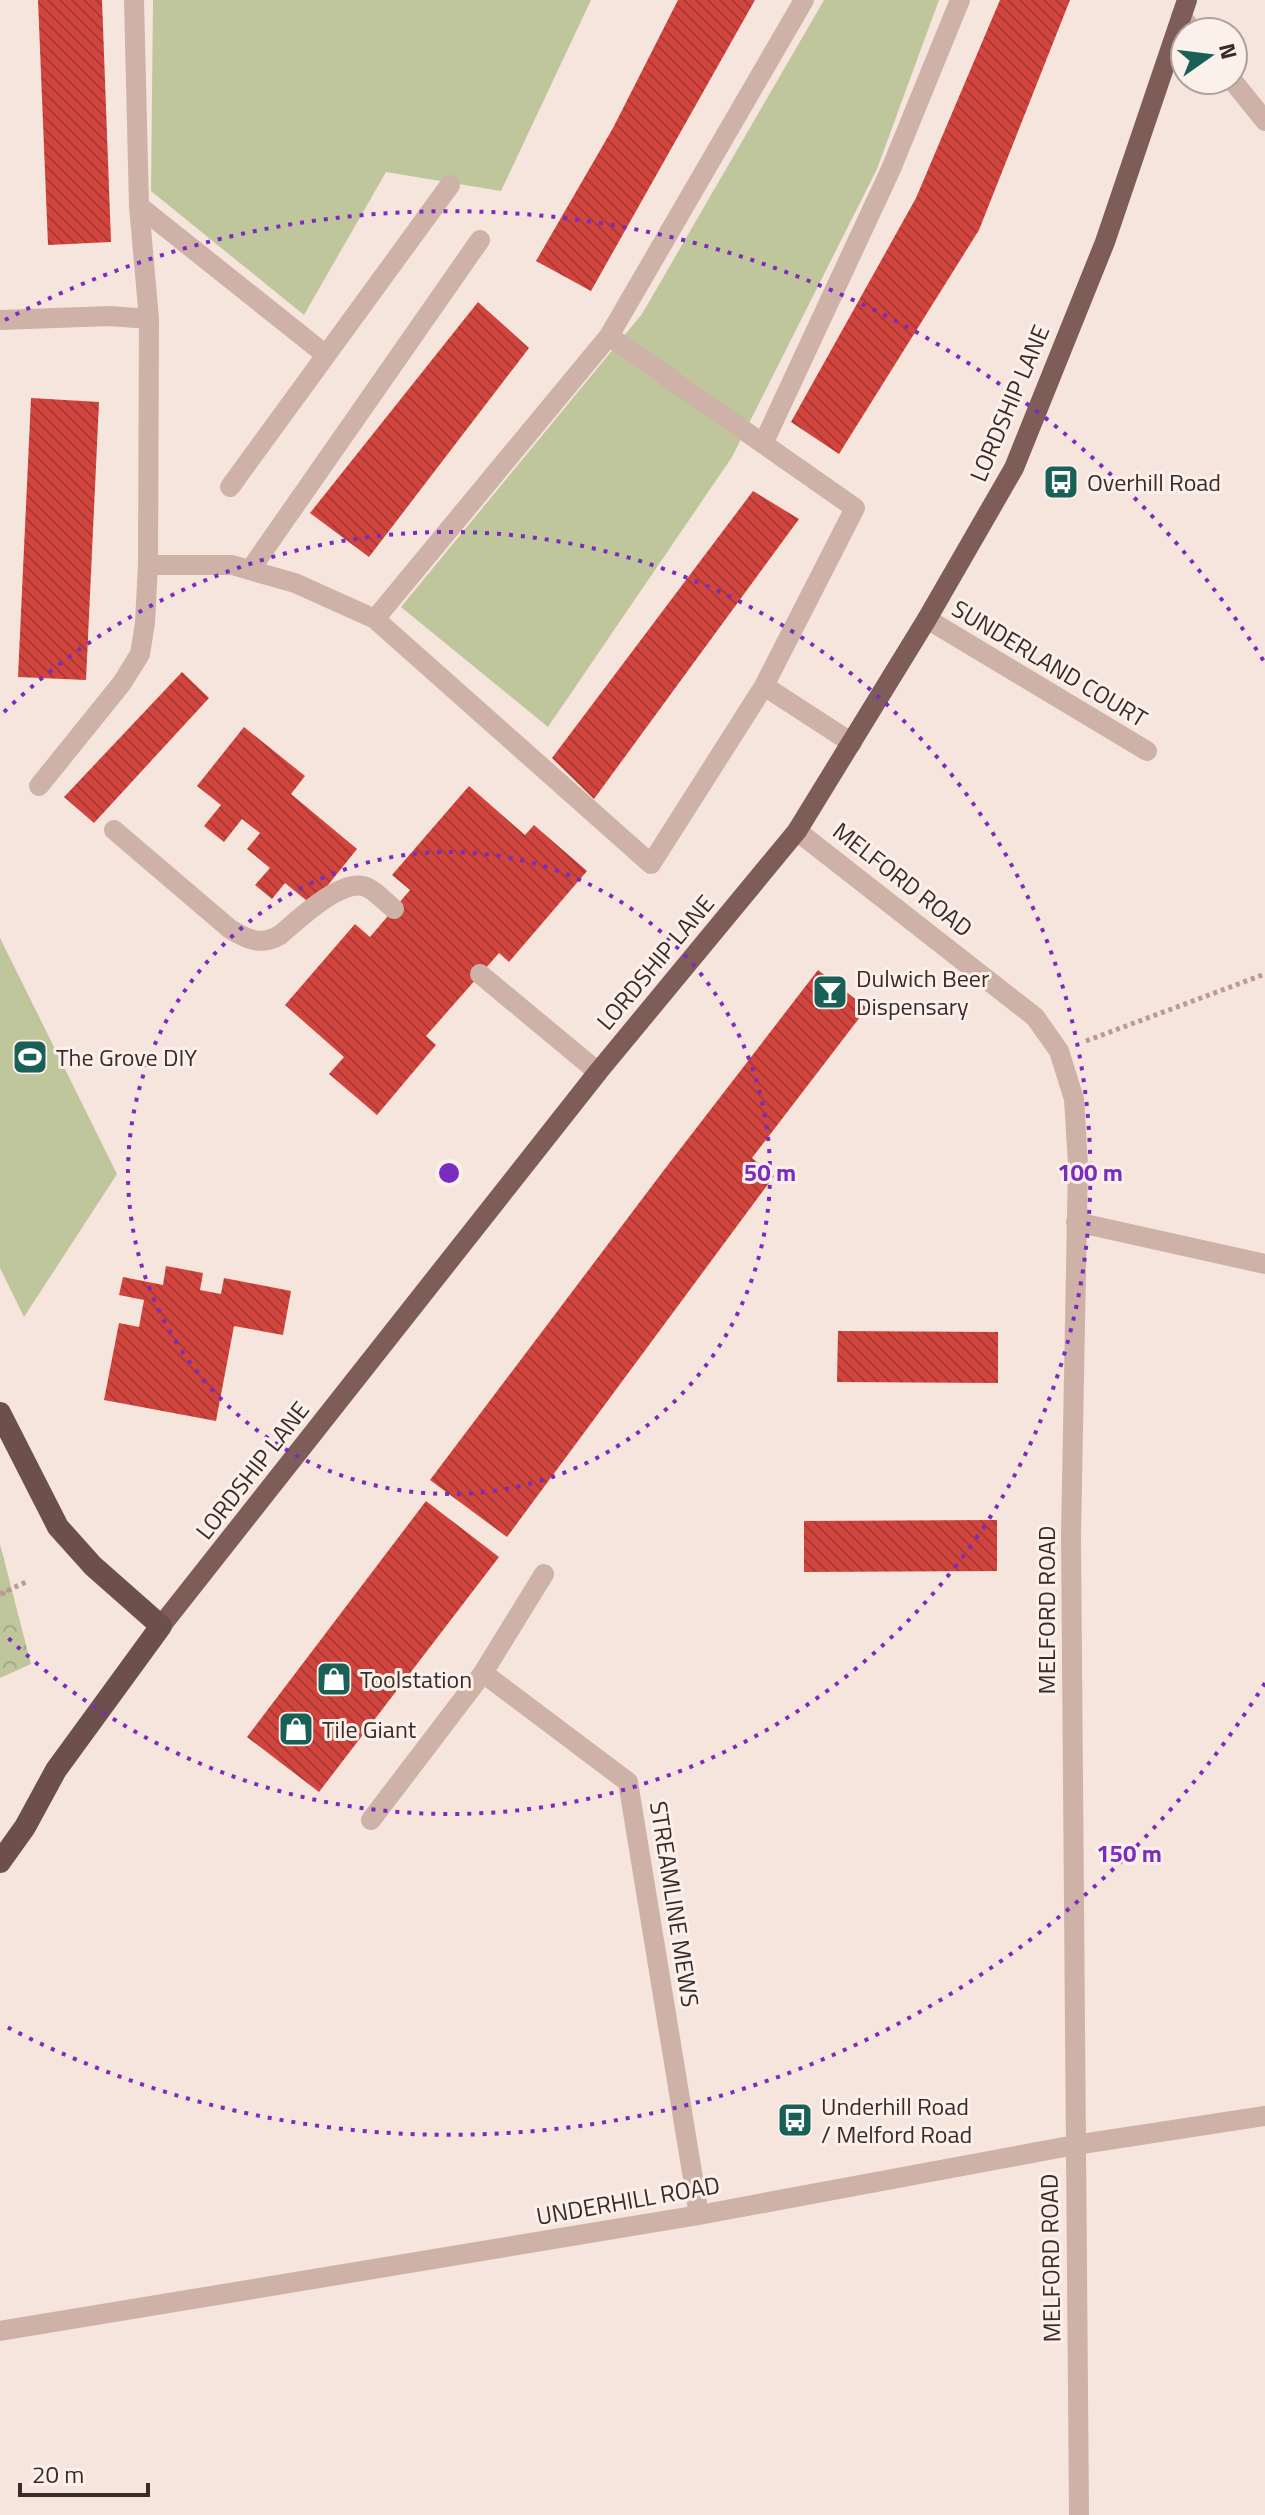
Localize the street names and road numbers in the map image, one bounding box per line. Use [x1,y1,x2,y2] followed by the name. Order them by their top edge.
[960,319,1058,487] street label: LORDSHIP LANE
[945,590,1155,736] street label: SUNDERLAND COURT
[825,813,981,945] street label: MELFORD ROAD
[588,886,722,1038] street label: LORDSHIP LANE
[186,1393,318,1547] street label: LORDSHIP LANE
[1028,1526,1064,1694] street label: MELFORD ROAD
[641,1798,709,2010] street label: STREAMLINE MEWS
[533,2166,723,2234] street label: UNDERHILL ROAD
[1031,2173,1069,2343] street label: MELFORD ROAD

